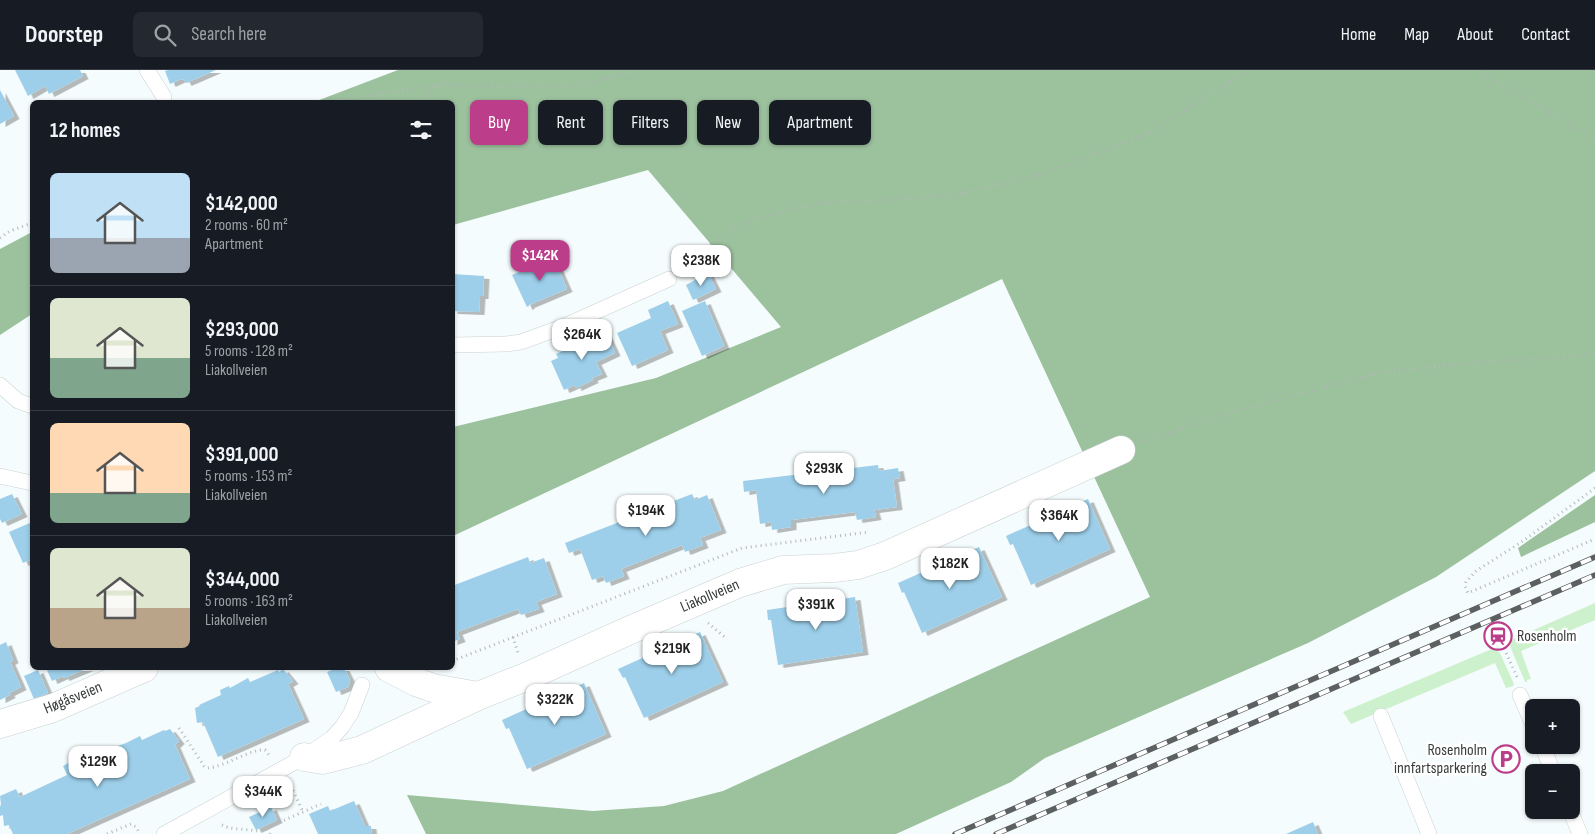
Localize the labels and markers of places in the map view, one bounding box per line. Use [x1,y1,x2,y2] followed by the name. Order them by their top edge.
[505,240,575,282] pin: $142K
[666,244,736,287] pin: $238K
[547,318,617,361] pin: $264K
[789,452,859,495] pin: $293K
[611,494,681,537] pin: $194K
[1024,500,1094,542] pin: $364K
[915,548,985,590] pin: $182K
[781,588,851,631] pin: $391K
[1483,621,1513,651] station icon: Rosenholm
[1517,627,1577,646] place label: Rosenholm
[637,632,707,675] pin: $219K
[520,684,590,726] pin: $322K
[1394,741,1487,778] place label: Rosenholm innfartsparkering
[1491,744,1521,774] parking icon: Rosenholm innfartsparkering
[63,746,133,788] pin: $129K
[228,776,298,818] pin: $344K

